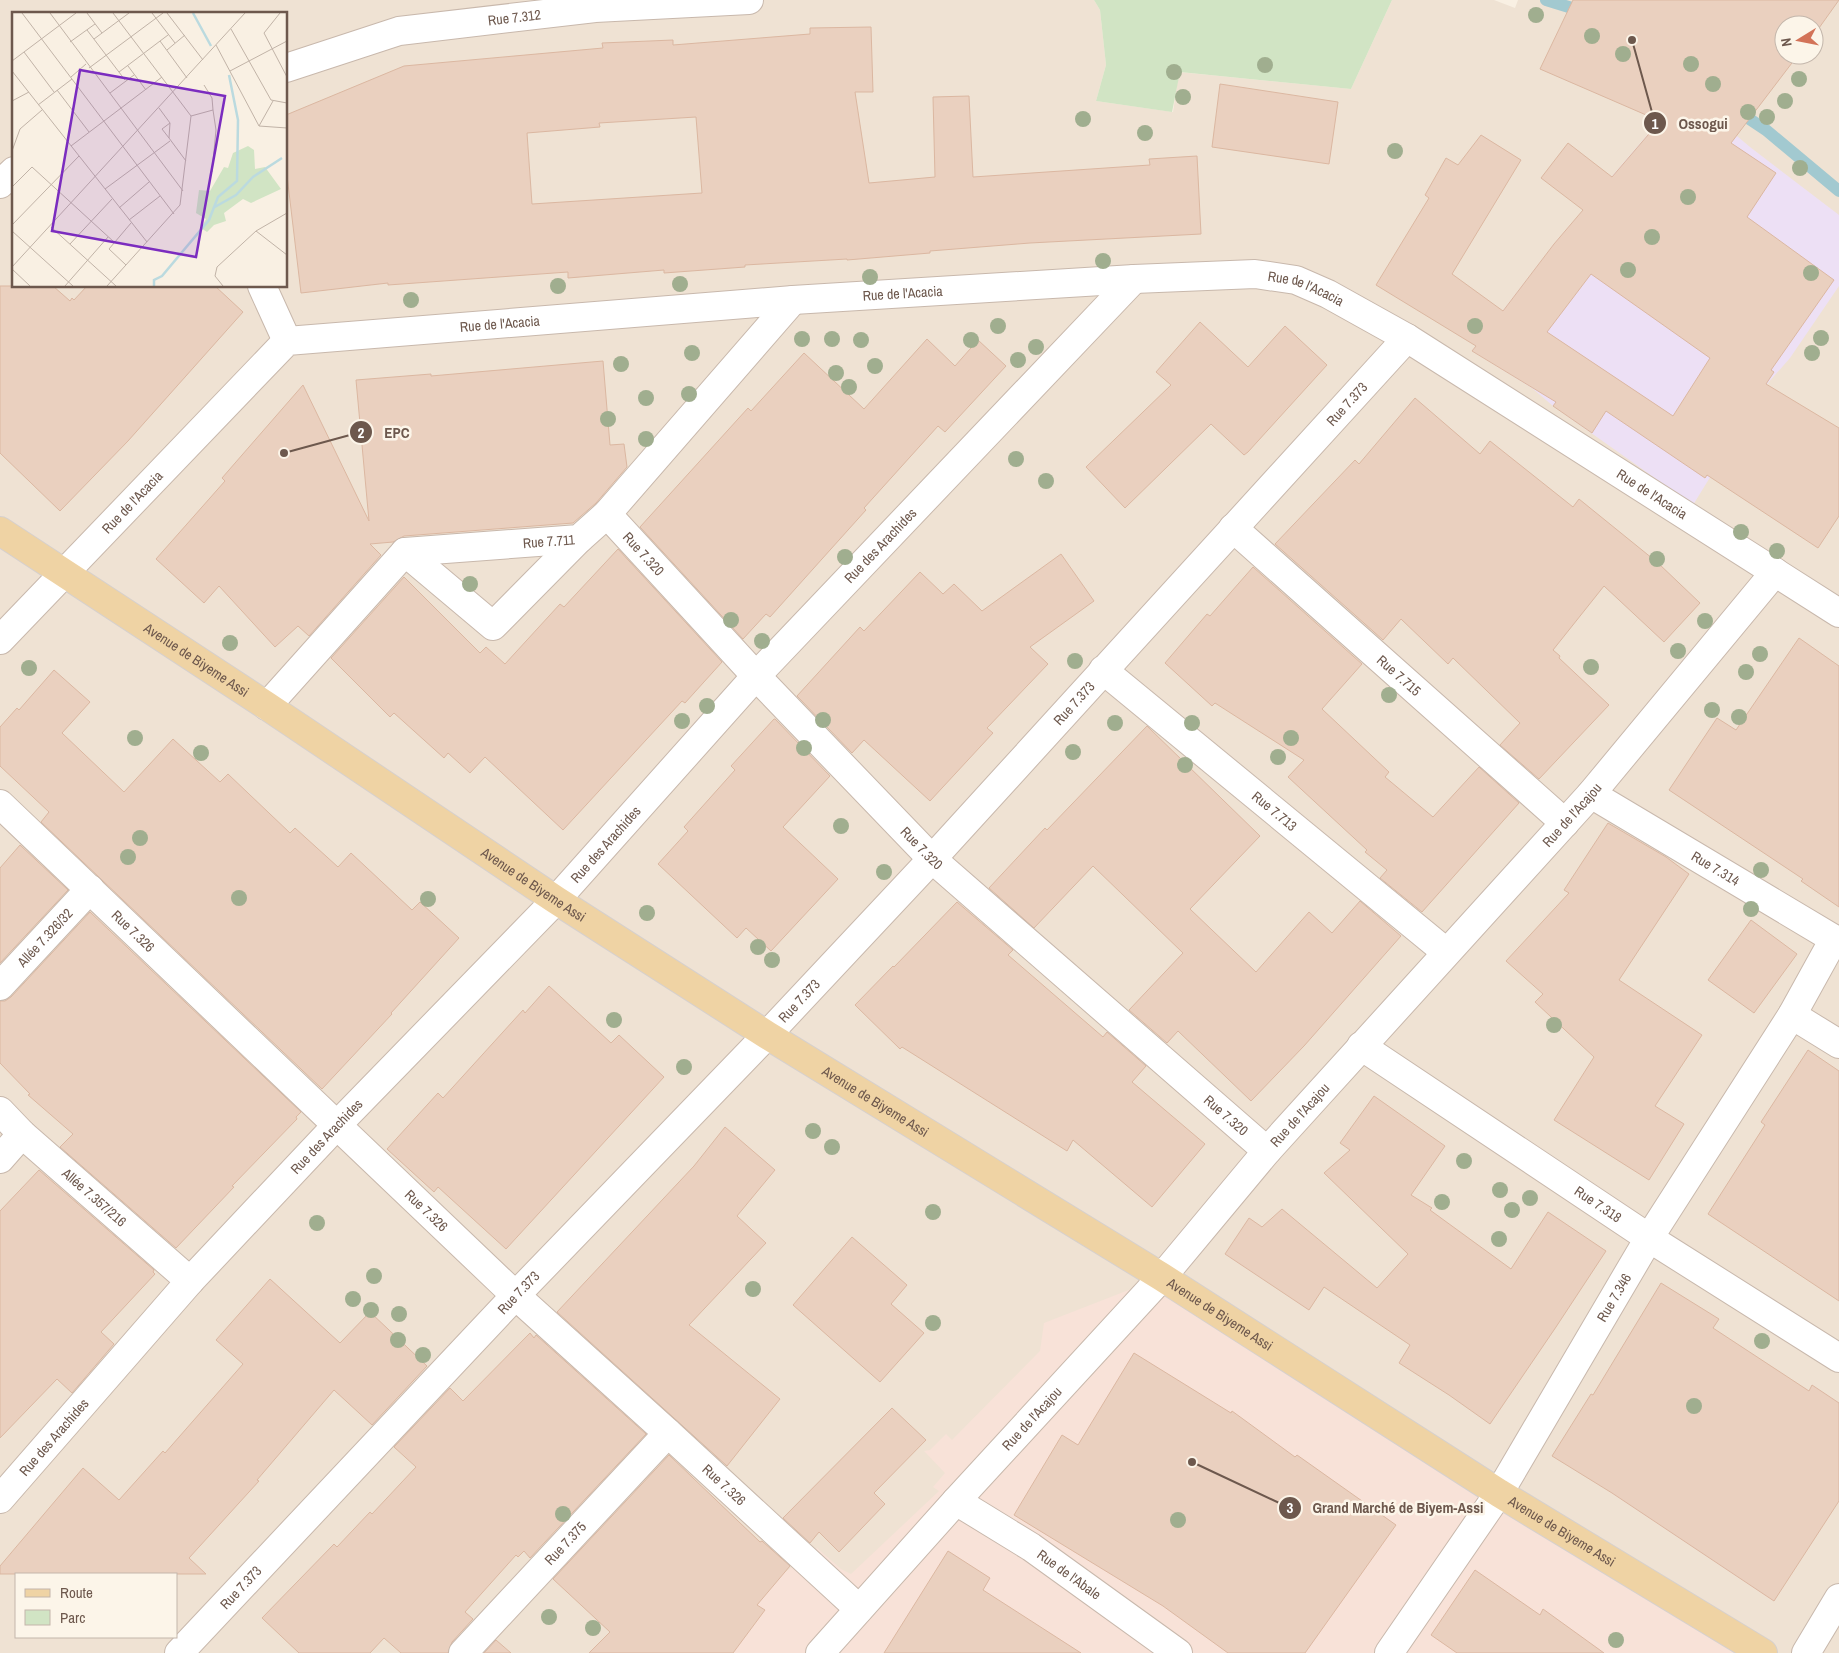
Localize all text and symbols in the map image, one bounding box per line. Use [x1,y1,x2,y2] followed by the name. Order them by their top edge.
[487,5,542,29] street label: Rue 7.312
[12,12,288,288] inset map
[1774,15,1824,65] north arrow
[1777,37,1796,48] text: N
[1643,108,1737,138] callout: Ossogui
[1652,113,1659,134] text: 1
[1678,113,1728,134] text: Ossogui
[1267,267,1348,310] street label: Rue de l'Acacia
[862,282,944,305] street label: Rue de l'Acacia
[459,311,541,336] street label: Rue de l'Acacia
[1322,378,1371,430] street label: Rue 7.373
[349,417,419,447] callout: EPC
[358,422,365,443] text: 2
[384,422,410,443] text: EPC
[1613,465,1691,523] street label: Rue de l'Acacia
[98,467,167,537] street label: Rue de l'Acacia
[840,504,920,587] street label: Rue des Arachides
[619,528,668,579] street label: Rue 7.320
[522,530,576,552] street label: Rue 7.711
[140,618,252,701] street label: Avenue de Biyeme Assi
[1373,651,1425,700] street label: Rue 7.715
[1049,678,1098,729] street label: Rue 7.373
[1538,779,1605,851] street label: Rue de l'Acajou
[1248,787,1301,835] street label: Rue 7.713
[567,802,645,887] street label: Rue des Arachides
[897,823,947,873] street label: Rue 7.320
[477,843,589,926] street label: Avenue de Biyeme Assi
[1688,847,1743,890] street label: Rue 7.314
[13,905,76,971] street label: Allée 7.326/32
[108,906,159,956] street label: Rue 7.326
[774,975,824,1026] street label: Rue 7.373
[818,1061,932,1141] street label: Avenue de Biyeme Assi
[1266,1079,1333,1151] street label: Rue de l'Acajou
[1200,1091,1252,1139] street label: Rue 7.320
[286,1095,367,1178] street label: Rue des Arachides
[58,1164,130,1230] street label: Allée 7.357/216
[1571,1182,1625,1226] street label: Rue 7.318
[401,1186,452,1235] street label: Rue 7.326
[494,1267,543,1318] street label: Rue 7.373
[1593,1270,1635,1325] street label: Rue 7.346
[1163,1273,1276,1355] street label: Avenue de Biyeme Assi
[998,1383,1066,1454] street label: Rue de l'Acajou
[15,1394,93,1480] street label: Rue des Arachides
[699,1460,750,1509] street label: Rue 7.326
[1504,1491,1619,1570] street label: Avenue de Biyeme Assi
[1278,1493,1494,1523] callout: Grand Marché de Biyem-Assi
[1287,1497,1294,1518] text: 3
[1313,1497,1483,1518] text: Grand Marché de Biyem-Assi
[541,1518,590,1569] street label: Rue 7.375
[1034,1545,1105,1604] street label: Rue de l'Abale
[216,1562,265,1613] street label: Rue 7.373
[15,1573,178,1638] legend
[60,1582,93,1603] text: Route
[60,1607,85,1628] text: Parc

